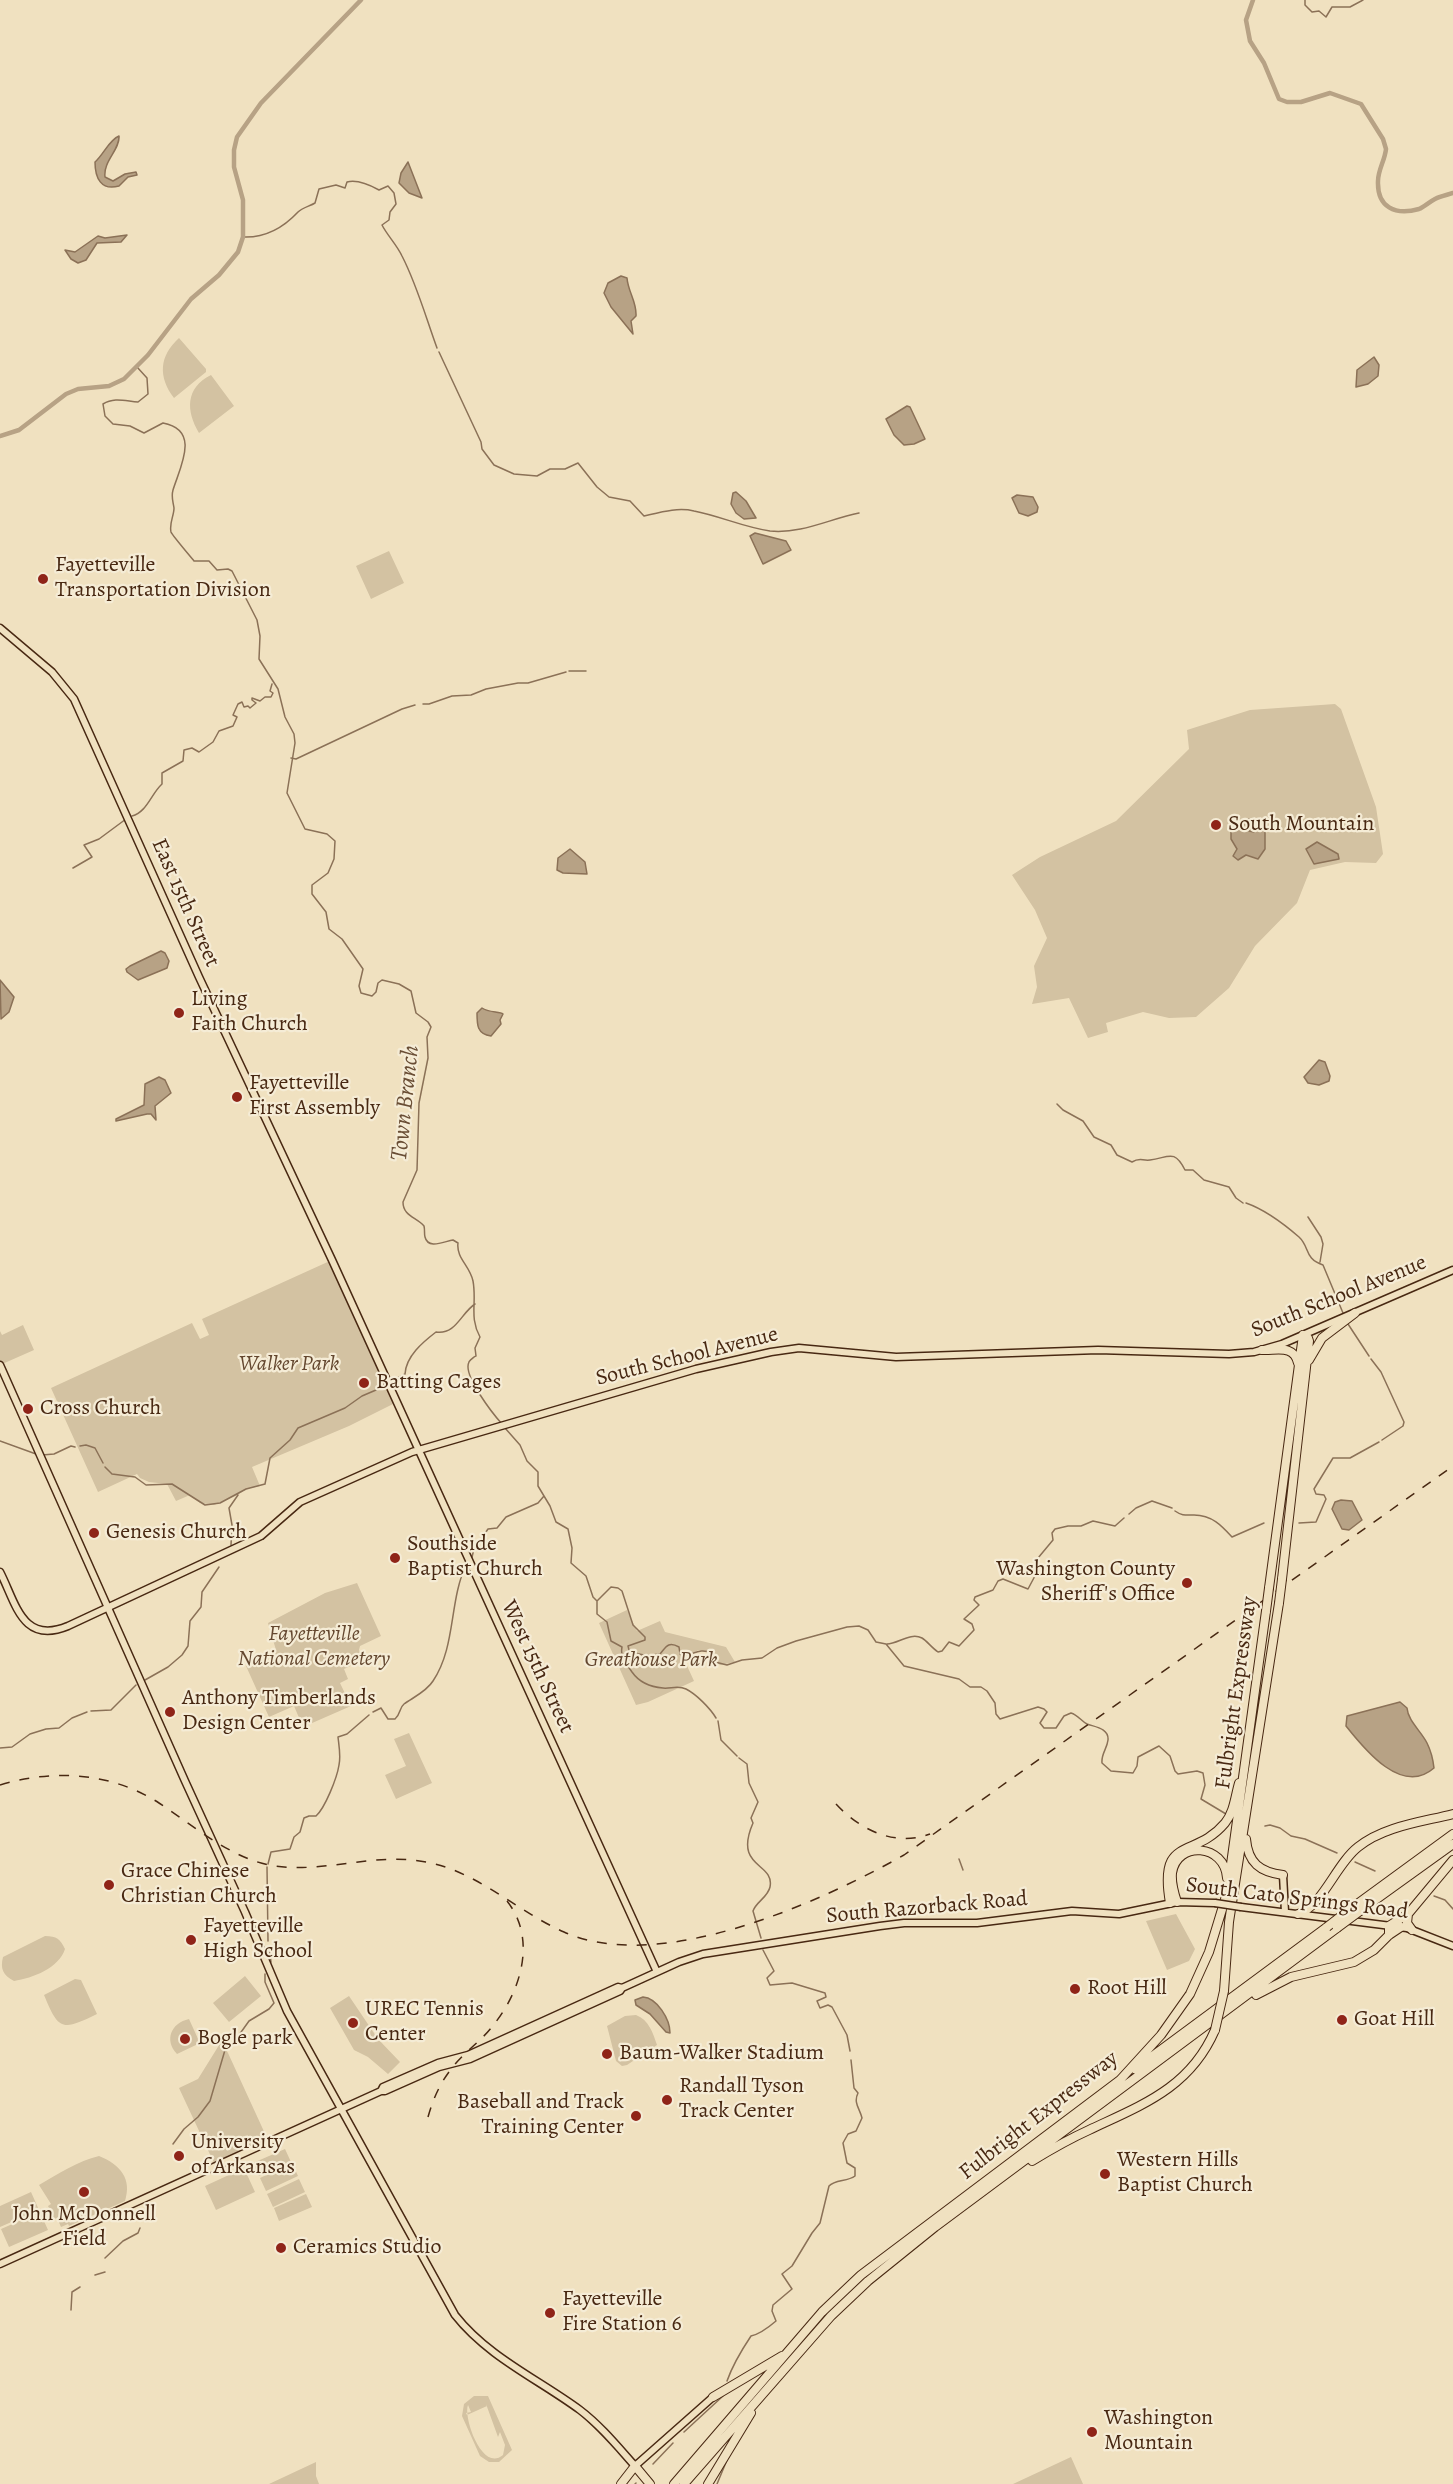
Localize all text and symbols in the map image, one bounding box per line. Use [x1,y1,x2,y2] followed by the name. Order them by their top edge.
[55,553,271,604] place label: Fayetteville Transportation Division
[36,572,50,586] marker: Fayetteville Transportation Division
[1228,812,1374,838] place label: South Mountain
[1209,818,1223,832] marker: South Mountain
[145,835,225,971] street label: East 15th Street
[191,987,308,1038] place label: Living Faith Church
[172,1006,186,1020] marker: Living Faith Church
[386,1044,426,1162] water label: Town Branch
[249,1071,380,1122] place label: Fayetteville First Assembly
[230,1090,244,1104] marker: Fayetteville First Assembly
[1247,1250,1431,1344] street label: South School Avenue
[593,1322,781,1392] street label: South School Avenue
[239,1352,339,1378] park label: Walker Park
[376,1370,501,1396] place label: Batting Cages
[357,1376,371,1390] marker: Batting Cages
[40,1396,161,1422] place label: Cross Church
[21,1402,35,1416] marker: Cross Church
[106,1520,247,1546] place label: Genesis Church
[87,1526,101,1540] marker: Genesis Church
[407,1532,543,1584] place label: Southside Baptist Church
[388,1551,402,1565] marker: Southside Baptist Church
[996,1557,1175,1609] place label: Washington County Sheriff's Office
[1180,1576,1194,1590] marker: Washington County Sheriff's Office
[1210,1595,1264,1791] street label: Fulbright Expressway
[495,1596,579,1738] street label: West 15th Street
[238,1622,390,1674] park label: Fayetteville National Cemetery
[584,1648,718,1674] park label: Greathouse Park
[182,1686,376,1738] place label: Anthony Timberlands Design Center
[163,1705,177,1719] marker: Anthony Timberlands Design Center
[121,1859,277,1910] place label: Grace Chinese Christian Church
[1184,1872,1410,1926] street label: South Cato Springs Road
[102,1878,116,1892] marker: Grace Chinese Christian Church
[825,1886,1029,1930] street label: South Razorback Road
[203,1914,312,1966] place label: Fayetteville High School
[184,1933,198,1947] marker: Fayetteville High School
[1087,1976,1167,2002] place label: Root Hill
[1068,1982,1082,1996] marker: Root Hill
[365,1997,484,2048] place label: UREC Tennis Center
[1354,2007,1434,2033] place label: Goat Hill
[1335,2013,1349,2027] marker: Goat Hill
[346,2016,360,2030] marker: UREC Tennis Center
[197,2026,293,2052] place label: Bogle park
[178,2032,192,2046] marker: Bogle park
[619,2041,824,2067] place label: Baum-Walker Stadium
[954,2046,1124,2186] street label: Fulbright Expressway
[600,2047,614,2061] marker: Baum-Walker Stadium
[679,2074,804,2126] place label: Randall Tyson Track Center
[457,2090,624,2142] place label: Baseball and Track Training Center
[660,2093,674,2107] marker: Randall Tyson Track Center
[629,2109,643,2123] marker: Baseball and Track Training Center
[191,2130,295,2182] place label: University of Arkansas
[1117,2148,1253,2200] place label: Western Hills Baptist Church
[172,2149,186,2163] marker: University of Arkansas
[1098,2167,1112,2181] marker: Western Hills Baptist Church
[77,2185,91,2199] marker: John McDonnell Field
[12,2202,156,2254] place label: John McDonnell Field
[293,2235,441,2261] place label: Ceramics Studio
[274,2241,288,2255] marker: Ceramics Studio
[562,2287,682,2338] place label: Fayetteville Fire Station 6
[543,2306,557,2320] marker: Fayetteville Fire Station 6
[1104,2406,1213,2458] place label: Washington Mountain
[1085,2425,1099,2439] marker: Washington Mountain

